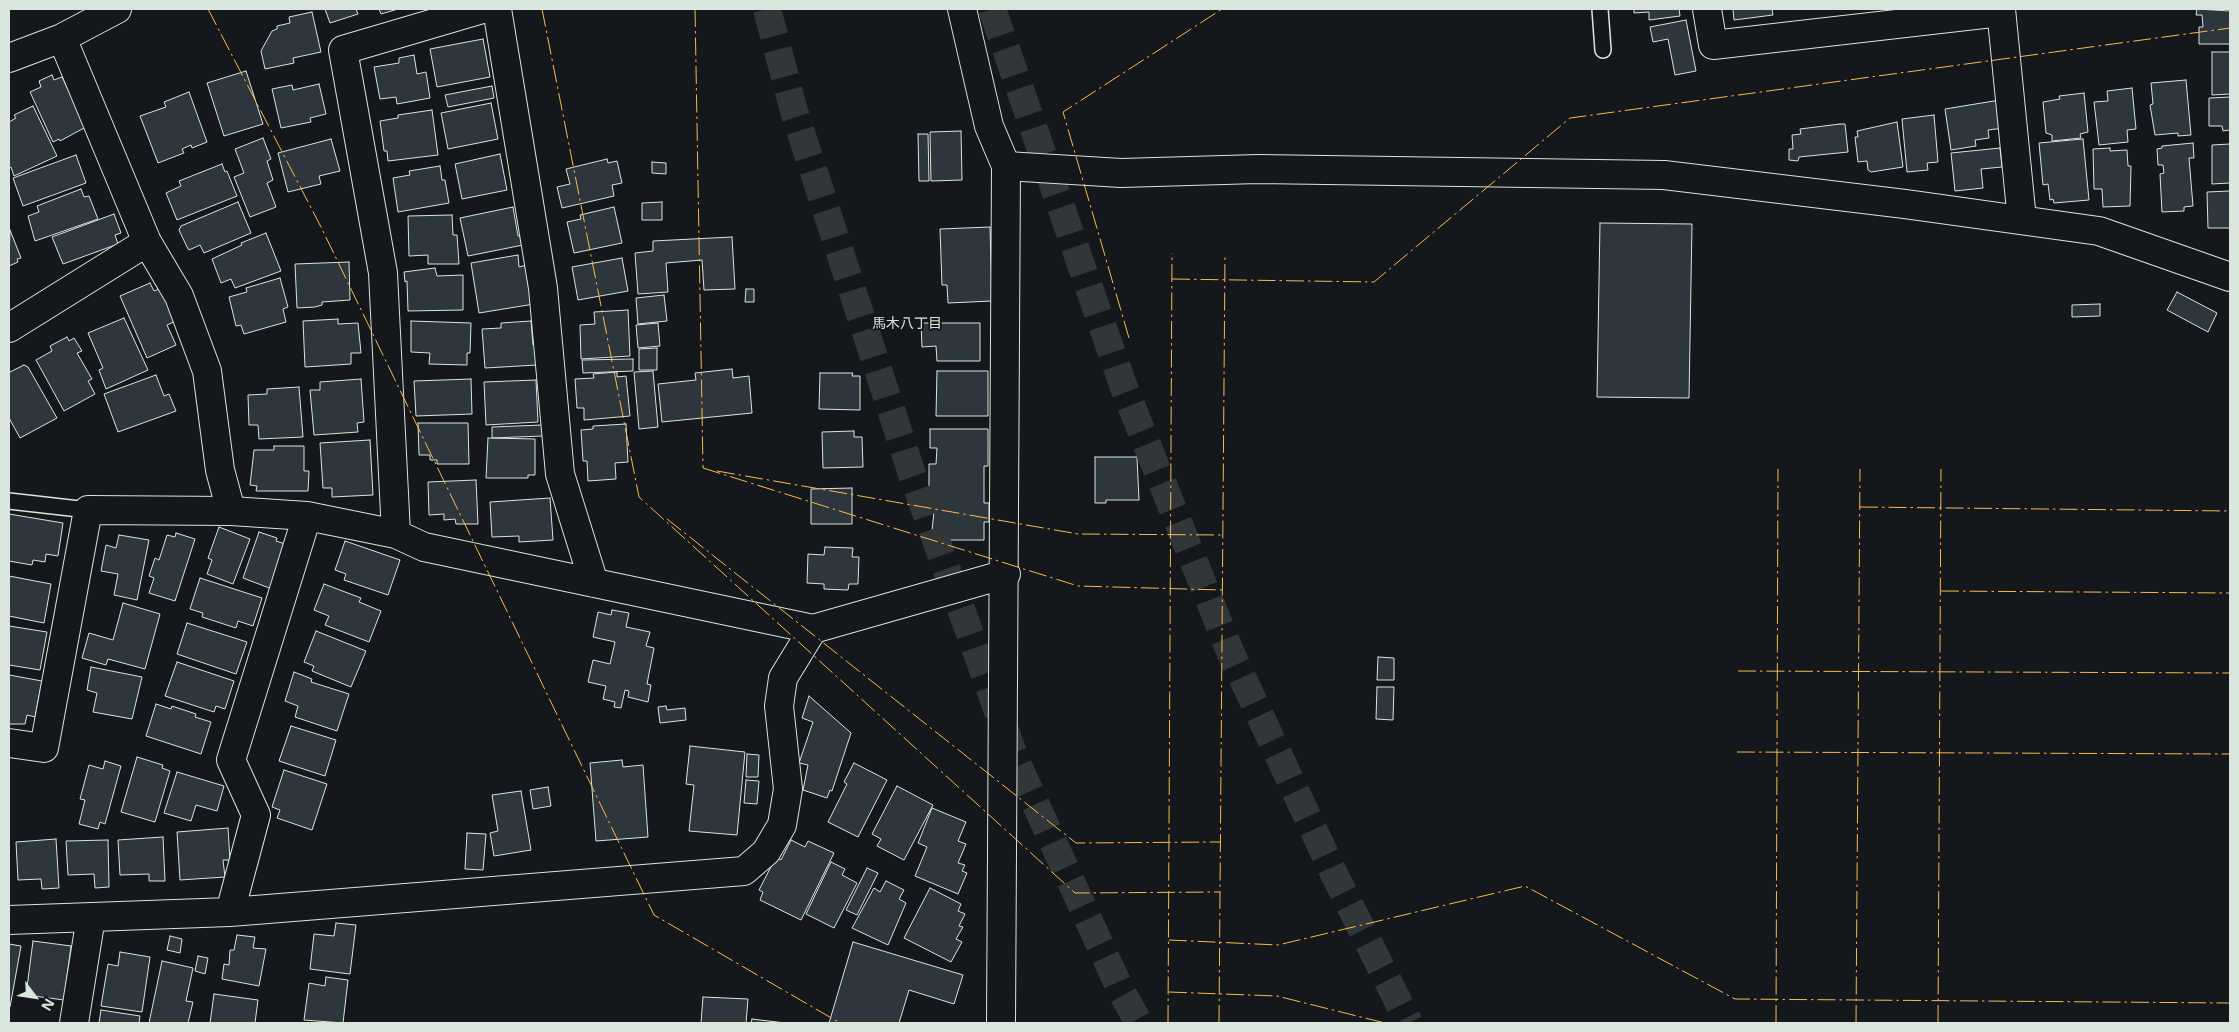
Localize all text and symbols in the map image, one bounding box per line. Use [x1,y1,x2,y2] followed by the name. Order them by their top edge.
[872,316,942,332] district label: 馬木八丁目
[10,972,60,1022] north arrow
[37,995,59,1015] text: N

